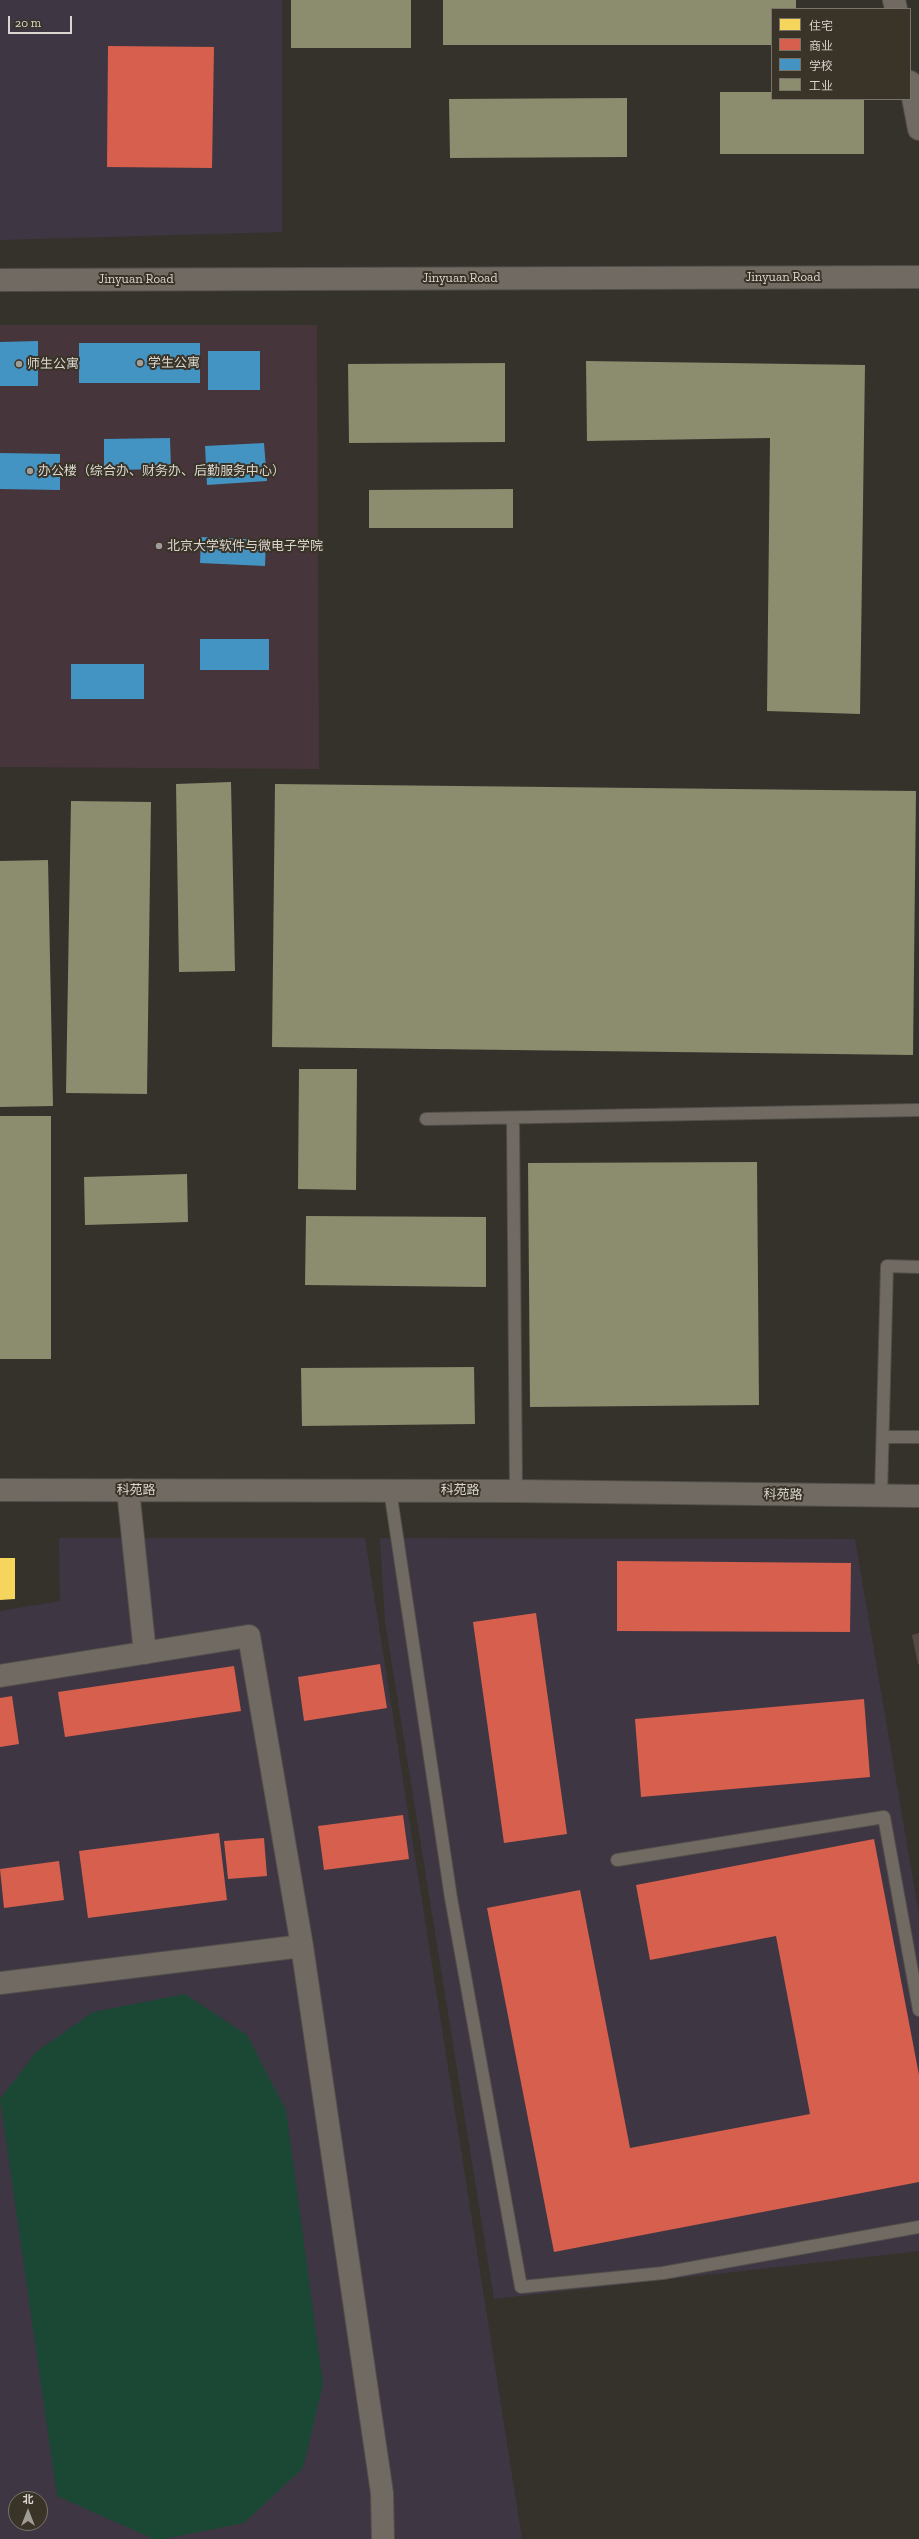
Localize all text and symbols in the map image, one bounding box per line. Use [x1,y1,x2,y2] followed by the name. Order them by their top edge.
[10,8,74,34] scale bar
[771,8,911,100] legend
[15,16,41,30] text: 20 m
[809,19,833,33] text: 住宅
[809,39,833,53] text: 商业
[809,59,833,73] text: 学校
[809,79,833,93] text: 工业
[745,269,821,285] street label: Jinyuan Road
[422,270,498,286] street label: Jinyuan Road
[98,271,174,287] street label: Jinyuan Road
[148,355,200,371] place label: 学生公寓
[27,356,79,372] place label: 师生公寓
[135,358,145,368] marker: 学生公寓
[14,359,24,369] marker: 师生公寓
[38,463,285,479] place label: 办公楼（综合办、财务办、后勤服务中心）
[25,466,35,476] marker: 办公楼（综合办、财务办、后勤服务中心）
[167,538,323,554] place label: 北京大学软件与微电子学院
[154,541,164,551] marker: 北京大学软件与微电子学院
[117,1482,155,1498] street label: 科苑路
[441,1482,479,1498] street label: 科苑路
[763,1487,803,1503] street label: 科苑路
[8,2491,48,2531] north arrow
[23,2493,34,2506] text: 北

